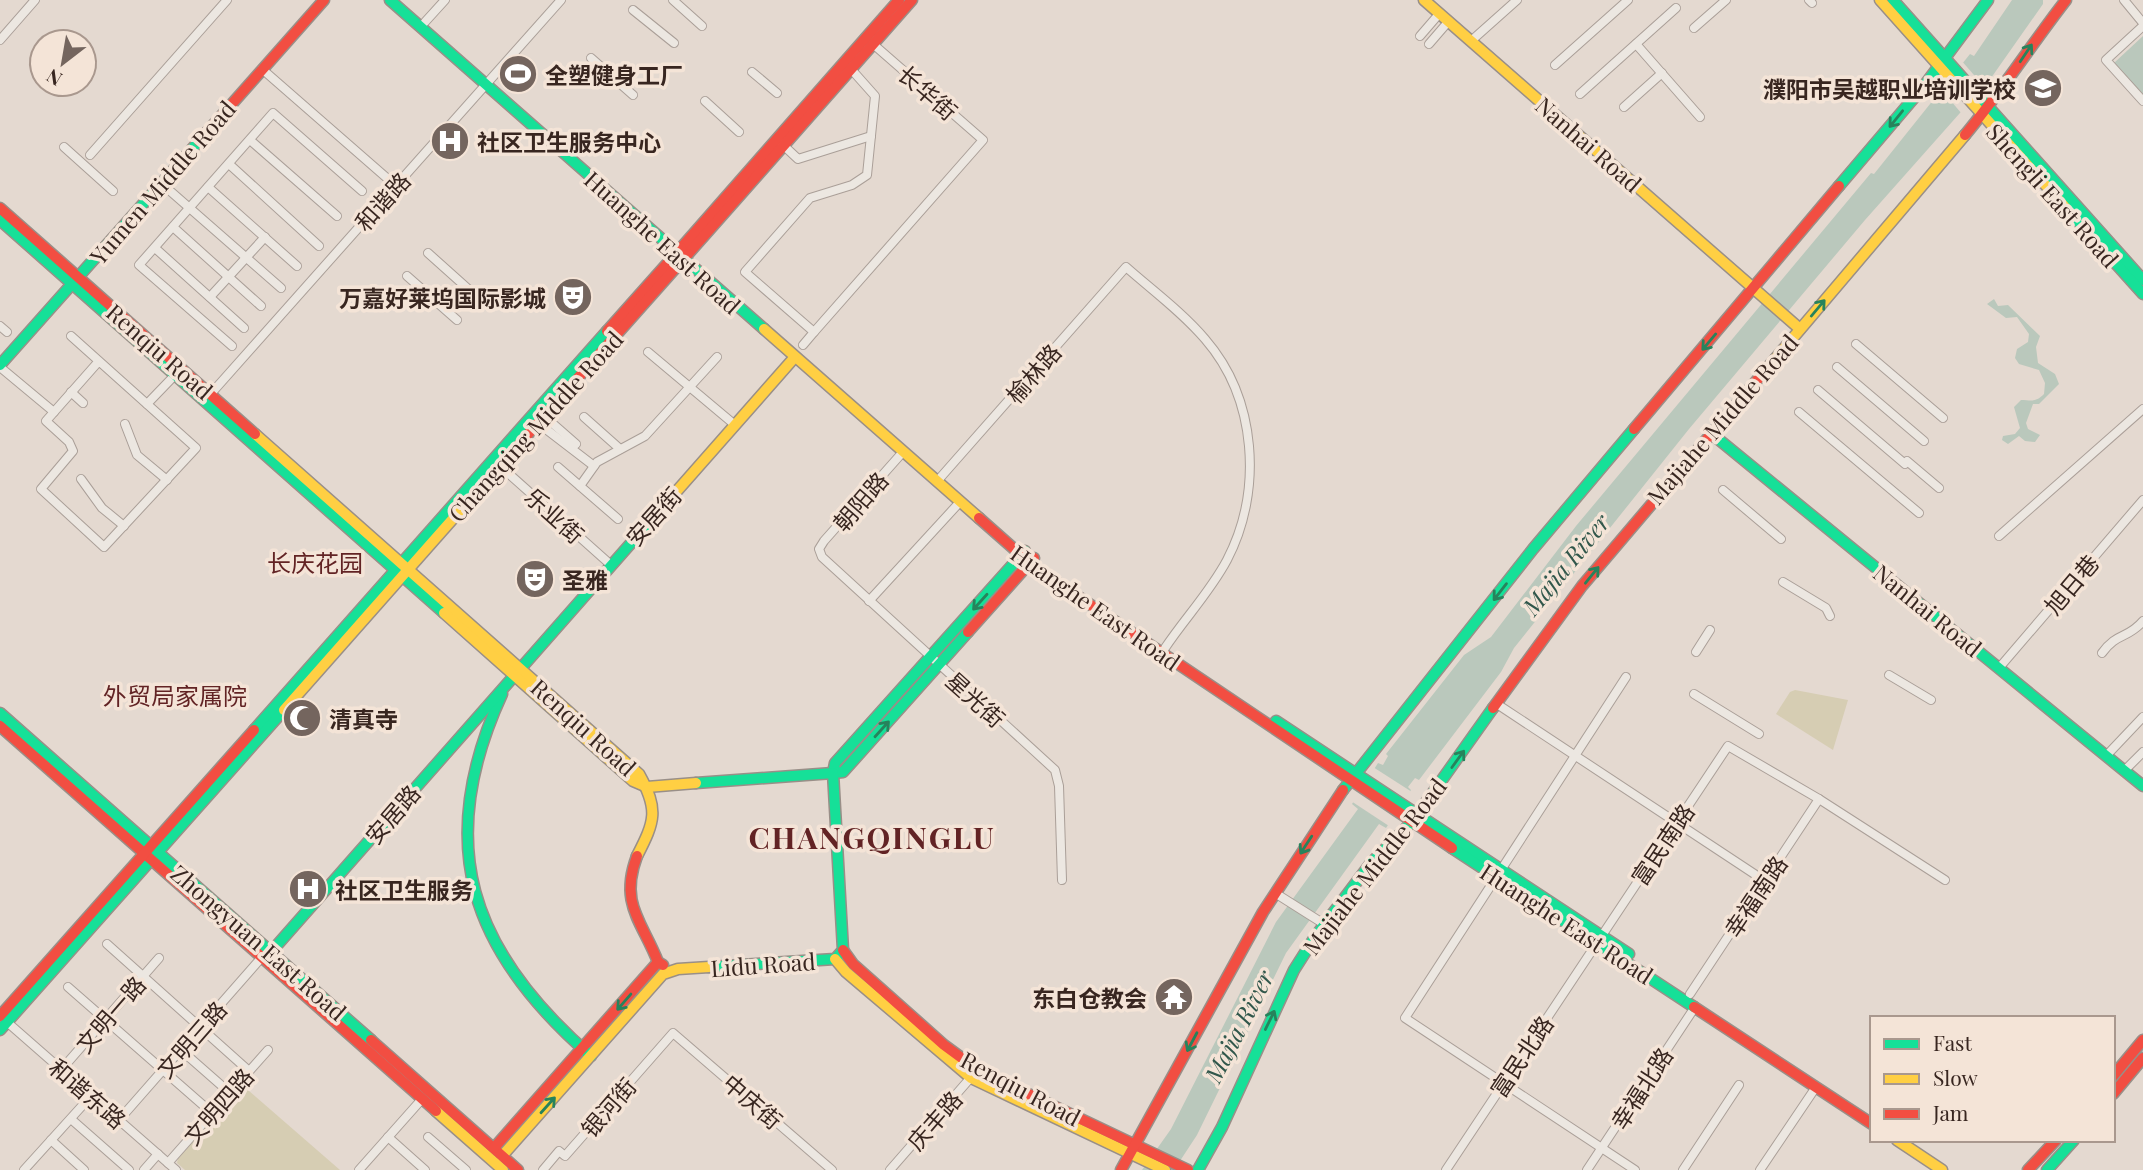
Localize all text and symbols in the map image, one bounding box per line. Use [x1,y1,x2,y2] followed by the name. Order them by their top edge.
[28,28,98,98] north arrow
[2019,44,2033,63] one-way arrow
[497,53,539,95] sports icon: 全塑健身工厂
[892,58,964,126] street label: 长华街
[545,59,683,90] place label: 全塑健身工厂
[41,64,66,93] text: N
[2022,67,2064,109] school or university icon: 濮阳市吴越职业培训学校
[1763,73,2016,104] place label: 濮阳市吴越职业培训学校
[1530,89,1648,199] street label: Nanhai Road
[82,94,242,271] street label: Yumen Middle Road
[1888,110,1904,128] one-way arrow
[1980,116,2126,274] street label: Shengli East Road
[429,120,471,162] hospital icon: 社区卫生服务中心
[477,126,661,157] place label: 社区卫生服务中心
[578,164,748,320] street label: Huanghe East Road
[347,165,417,237] street label: 和谐路
[552,276,594,318] theatre icon: 万嘉好莱坞国际影城
[339,282,546,313] place label: 万嘉好莱坞国际影城
[100,296,220,406] street label: Renqiu Road
[1810,299,1826,317] one-way arrow
[441,324,629,528] street label: Changqing Middle Road
[1639,327,1805,511] street label: Majiahe Middle Road
[1701,332,1717,350] one-way arrow
[999,337,1067,409] street label: 榆林路
[826,465,894,537] street label: 朝阳路
[519,480,591,550] street label: 乐业街
[618,480,688,552] street label: 安居街
[1514,506,1616,622] water label: Majia River
[1005,537,1187,677] street label: Huanghe East Road
[267,546,363,578] district label: 长庆花园
[2037,548,2105,620] street label: 旭日巷
[1867,557,1989,663] street label: Nanhai Road
[514,558,556,600] theatre icon: 圣雅
[562,564,608,595] place label: 圣雅
[1584,566,1599,584] one-way arrow
[1493,582,1508,600] one-way arrow
[972,592,988,610] one-way arrow
[940,664,1012,734] street label: 星光街
[525,672,643,782] street label: Renqiu Road
[103,679,247,711] district label: 外贸局家属院
[281,697,323,739] mosque icon: 清真寺
[329,703,398,734] place label: 清真寺
[873,721,890,738] one-way arrow
[1451,750,1465,769] one-way arrow
[1295,771,1453,961] street label: Majiahe Middle Road
[358,778,426,850] street label: 安居路
[1623,797,1701,891] street label: 富民南路
[748,817,996,857] district label: CHANGQINGLU
[1299,835,1314,854] one-way arrow
[1716,849,1794,943] street label: 幸福南路
[1475,856,1659,990] street label: Huanghe East Road
[165,857,353,1027] street label: Zhongyuan East Road
[287,868,329,910] hospital icon: 社区卫生服务
[335,874,473,905] place label: 社区卫生服务
[710,945,816,983] street label: Lidu Road
[1196,964,1280,1088] water label: Majia River
[68,969,152,1059] street label: 文明一路
[1153,976,1195,1018] temple icon: 东白仓教会
[1032,982,1147,1013] place label: 东白仓教会
[616,992,632,1010] one-way arrow
[149,994,233,1084] street label: 文明三路
[1482,1009,1560,1103] street label: 富民北路
[1263,1011,1277,1031] one-way arrow
[1870,1016,2115,1142] legend
[1933,1028,1972,1056] text: Fast
[1185,1031,1199,1051] one-way arrow
[1603,1041,1679,1135] street label: 幸福北路
[956,1043,1086,1133] street label: Renqiu Road
[43,1051,133,1135] street label: 和谐东路
[176,1061,260,1151] street label: 文明四路
[1933,1063,1978,1091] text: Slow
[717,1067,789,1135] street label: 中庆街
[574,1071,642,1143] street label: 银河街
[900,1084,968,1156] street label: 庆丰路
[540,1096,556,1114] one-way arrow
[1932,1098,1969,1126] text: Jam

